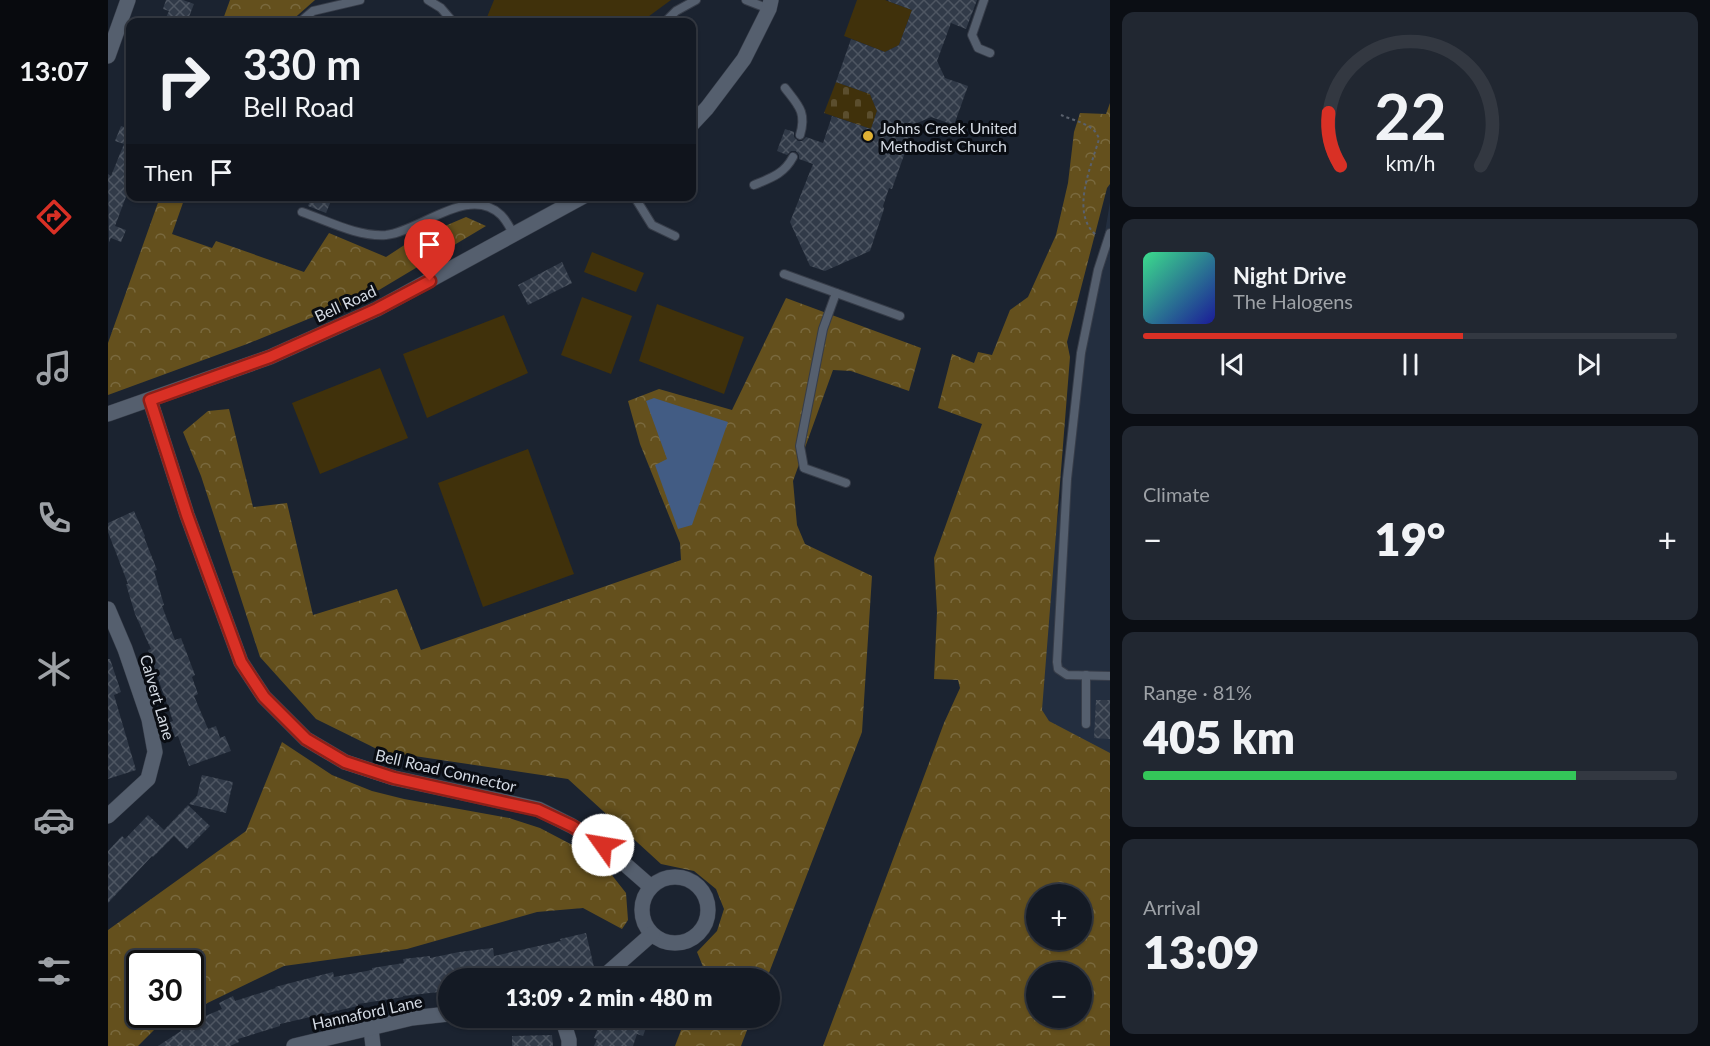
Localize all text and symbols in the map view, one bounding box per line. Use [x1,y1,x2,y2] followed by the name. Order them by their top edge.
[243,39,361,89] text: 330 m
[144,42,222,120] icon: right
[19,54,89,87] text: 13:07
[1374,79,1446,154] text: 22
[243,90,354,123] text: Bell Road
[880,118,1017,155] place label: Johns Creek United Methodist Church
[861,129,875,143] marker: Johns Creek United Methodist Church
[1385,151,1435,177] text: km/h
[205,156,238,189] icon: arrive
[144,159,193,186] text: Then
[33,196,75,238] icon: directions
[404,219,455,281] pin
[413,228,446,261] icon: arrive
[1233,262,1346,289] text: Night Drive
[311,280,379,326] street label: Bell Road
[1233,289,1353,313] text: The Halogens
[33,347,75,389] icon: music
[1216,348,1249,381] icon: previous
[1394,348,1427,381] icon: pause
[1572,348,1605,381] icon: next
[1143,482,1210,506] text: Climate
[33,497,75,539] icon: phone
[1375,512,1445,566] text: 19°
[1143,519,1162,559] text: −
[1658,519,1677,559] text: +
[33,648,75,690] icon: climate
[137,652,179,742] street label: Calvert Lane
[1143,680,1252,704] text: Range · 81%
[1143,710,1295,764] text: 405 km
[374,745,518,795] street label: Bell Road Connector
[33,799,75,841] icon: car
[571,813,635,877] position arrow
[1026,884,1092,1028] map controls
[1026,884,1092,950] button: +
[1143,895,1201,919] text: Arrival
[1143,925,1259,979] text: 13:09
[33,950,75,992] icon: filters
[126,950,204,1028] speed limit sign: 30
[1026,962,1092,1028] button: −
[506,984,712,1011] text: 13:09 · 2 min · 480 m
[310,991,424,1033] street label: Hannaford Lane

